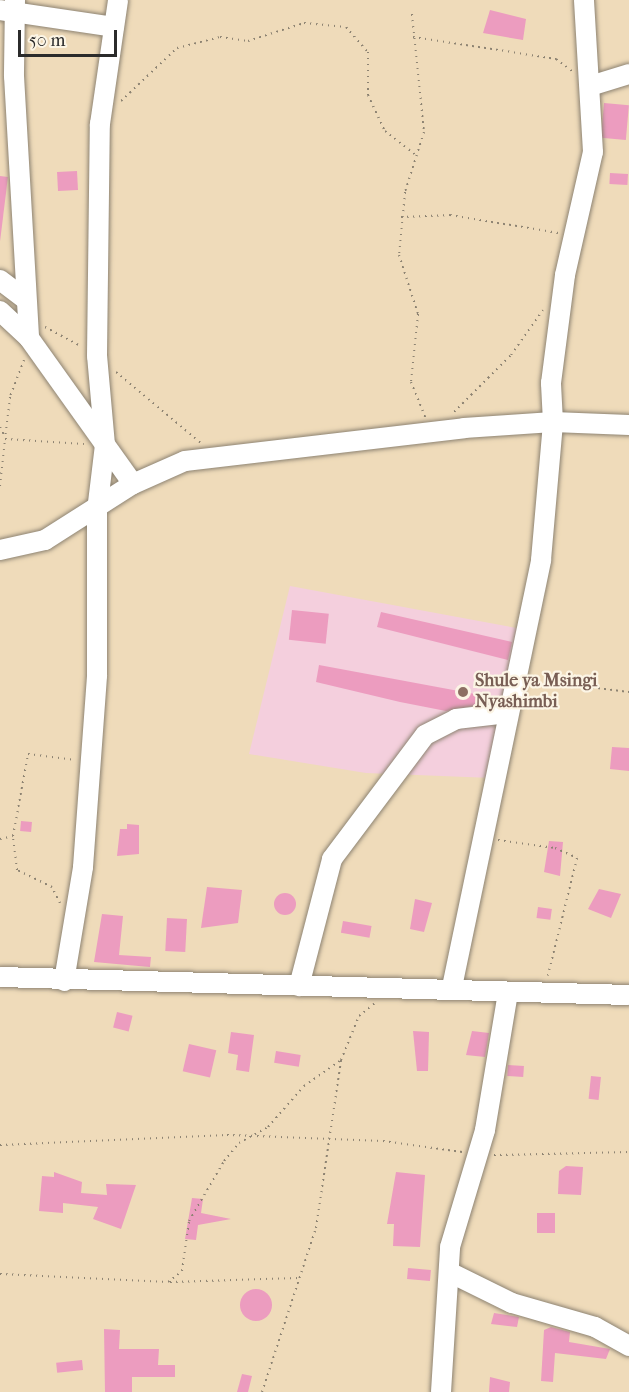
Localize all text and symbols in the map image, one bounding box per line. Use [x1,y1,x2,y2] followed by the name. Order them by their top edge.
[21,18,120,56] scale bar
[29,30,65,51] text: 50 m
[475,671,597,714] place label: Shule ya Msingi Nyashimbi
[456,685,470,699] marker: Shule ya Msingi Nyashimbi

